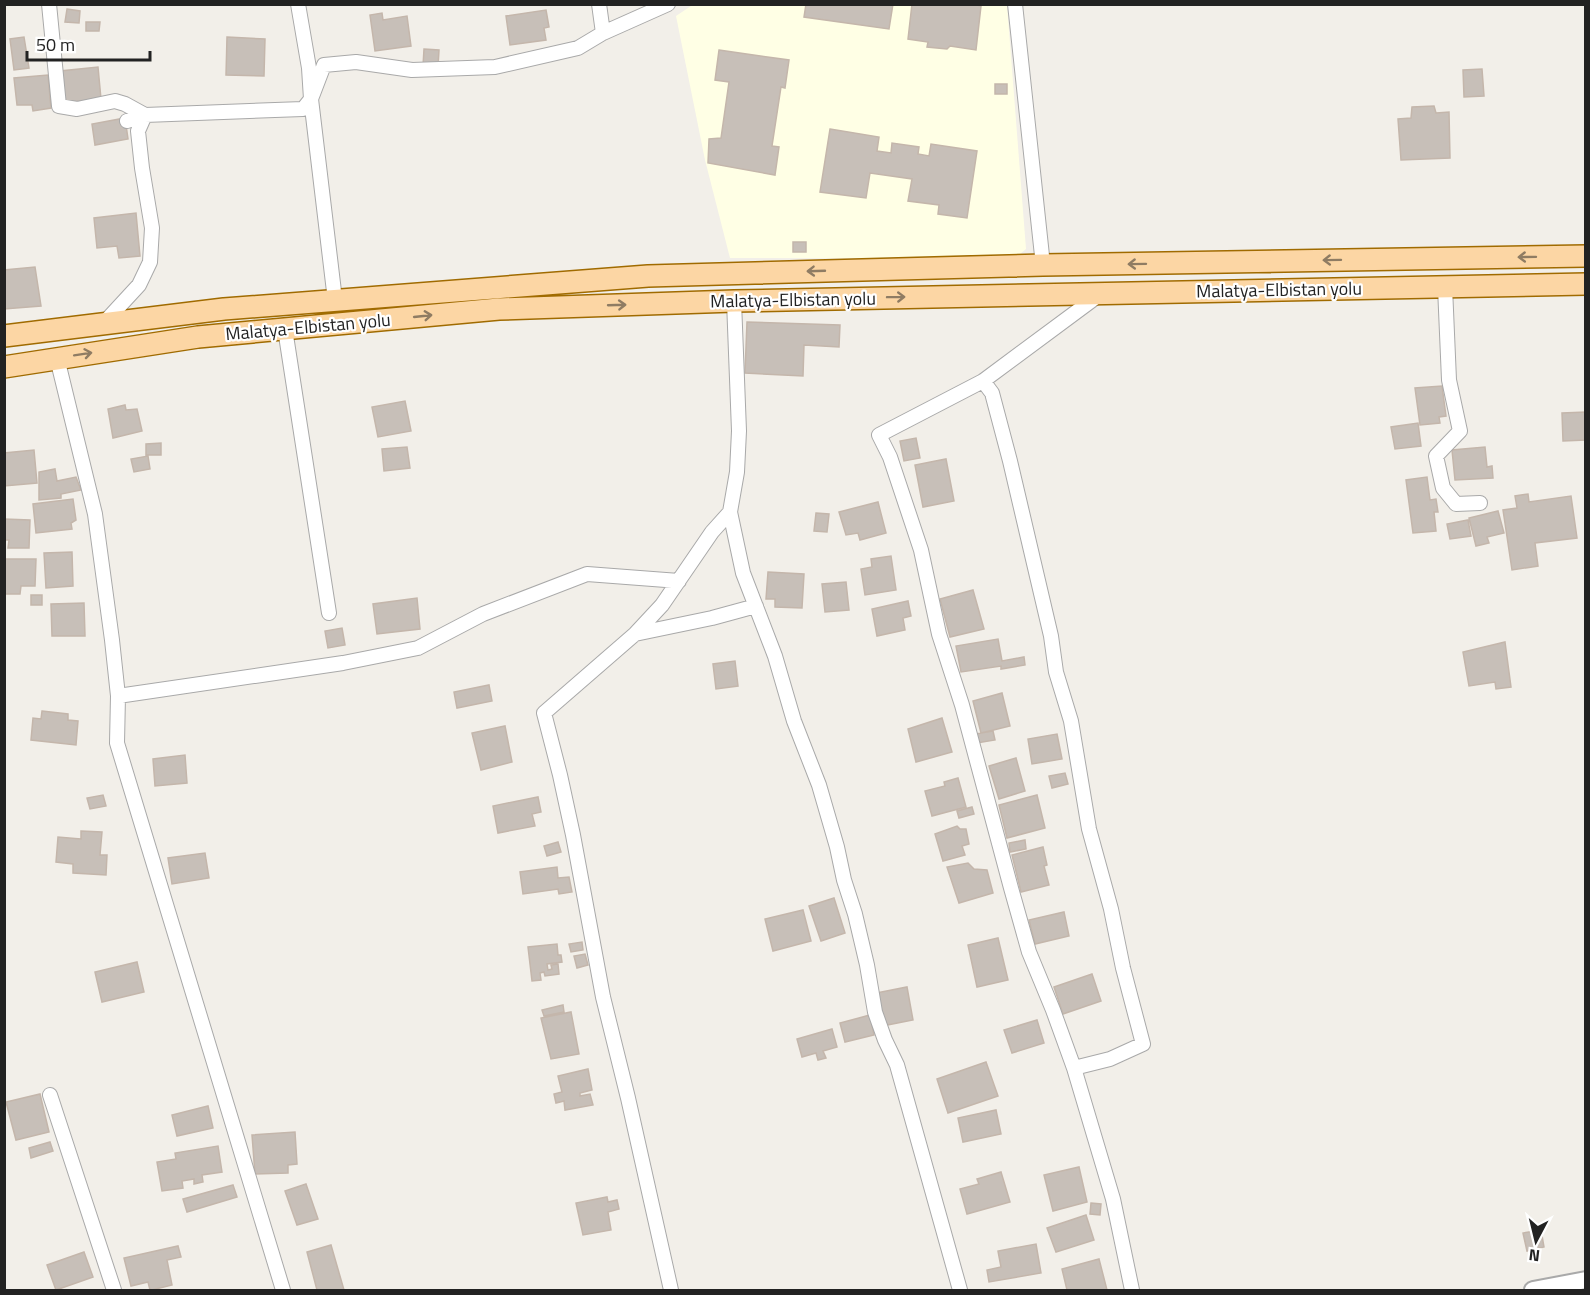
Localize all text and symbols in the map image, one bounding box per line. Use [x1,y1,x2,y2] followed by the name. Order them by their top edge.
[27,24,150,62] scale bar
[36,31,75,58] text: 50 m
[1518,251,1538,262] one-way arrow
[1323,254,1343,266] one-way arrow
[1128,258,1148,269] one-way arrow
[807,266,827,277] one-way arrow
[1196,275,1362,304] street label: Malatya-Elbistan yolu
[710,285,876,314] street label: Malatya-Elbistan yolu
[886,292,906,303] one-way arrow
[607,299,627,311] one-way arrow
[224,306,392,347] street label: Malatya-Elbistan yolu
[412,310,432,321] one-way arrow
[73,349,92,360] one-way arrow
[1506,1211,1566,1271] north arrow
[1527,1243,1541,1268] text: N

